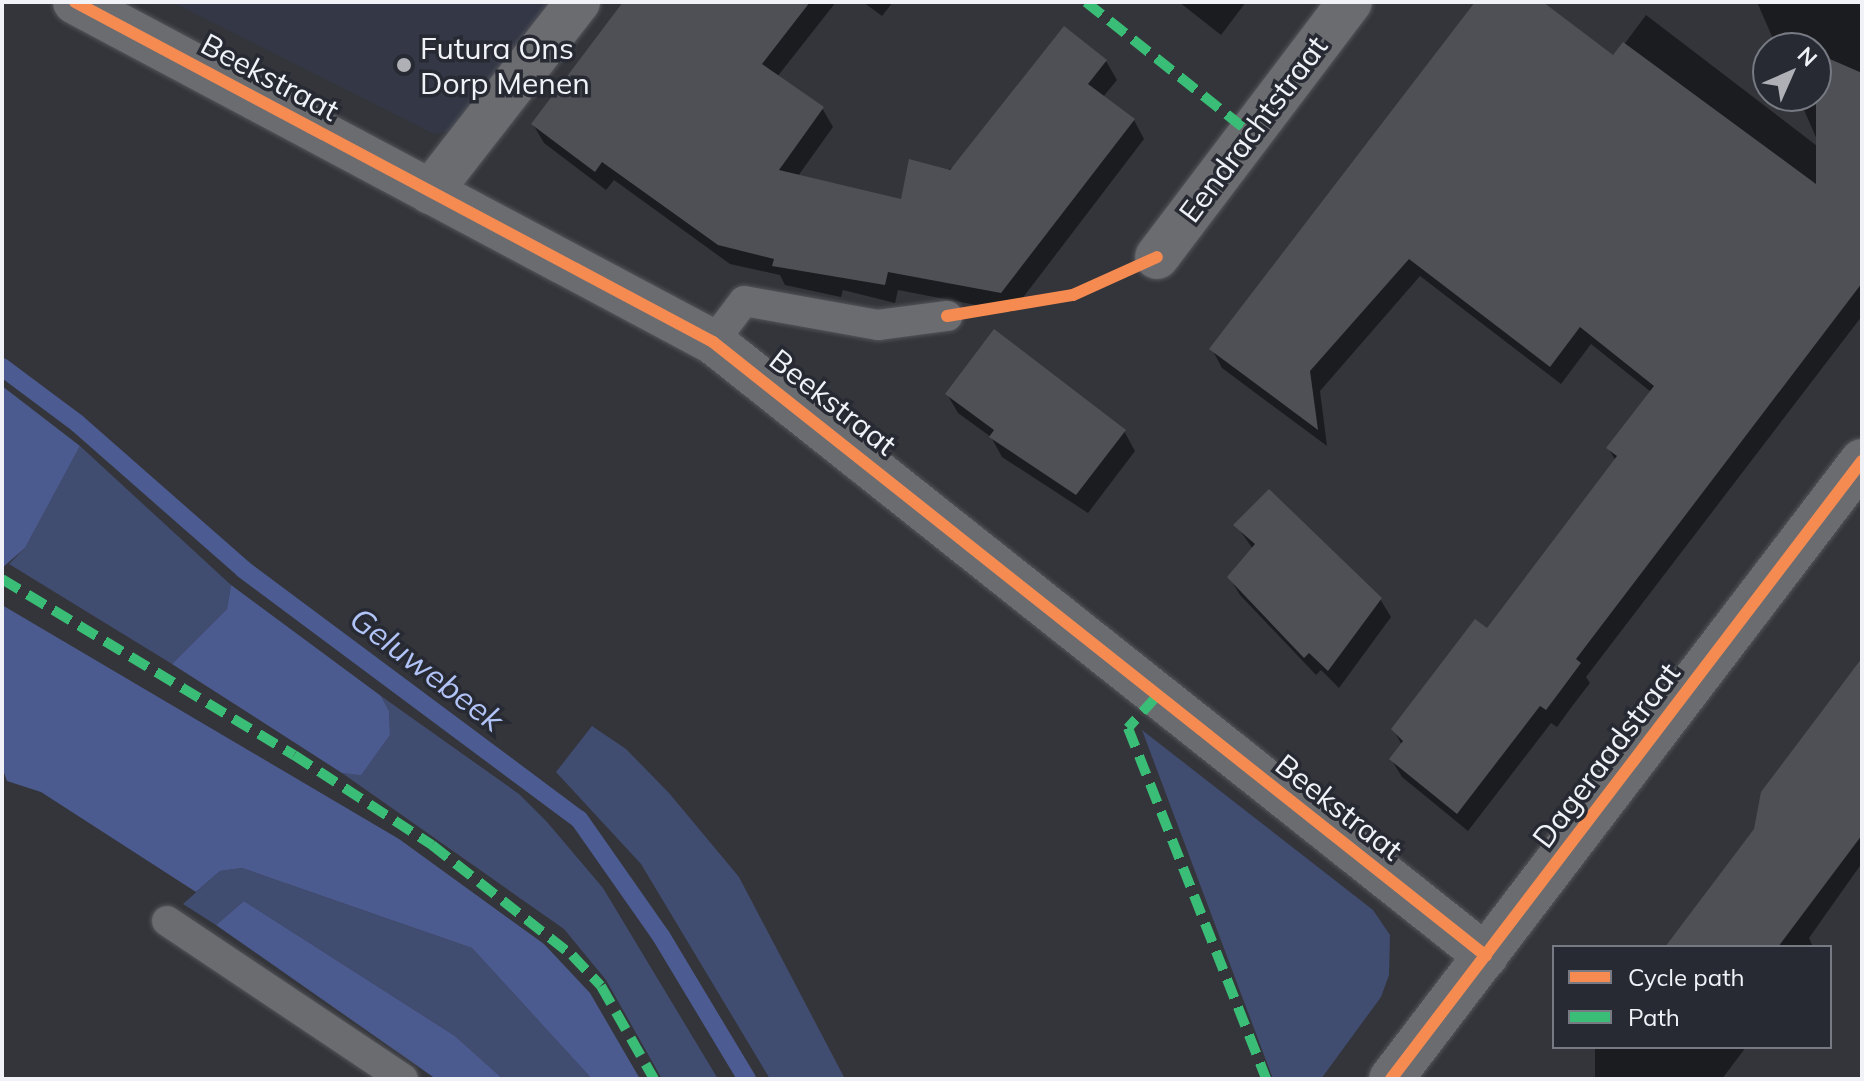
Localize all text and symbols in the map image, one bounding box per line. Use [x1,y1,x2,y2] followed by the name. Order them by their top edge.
[195,26,345,128] street label: Beekstraat
[1171,29,1335,229] street label: Eendrachtstraat
[420,30,590,100] place label: Futura Ons Dorp Menen
[1752,32,1832,112] north arrow
[1792,41,1823,72] text: N
[395,56,413,74] marker: Futura Ons Dorp Menen
[763,341,903,463] street label: Beekstraat
[343,599,511,739] water label: Geluwebeek
[1525,656,1687,854] street label: Dageraadstraat
[1269,746,1409,868] street label: Beekstraat
[1552,945,1832,1049] legend
[1628,962,1745,992] text: Cycle path
[1628,1002,1680,1032] text: Path

